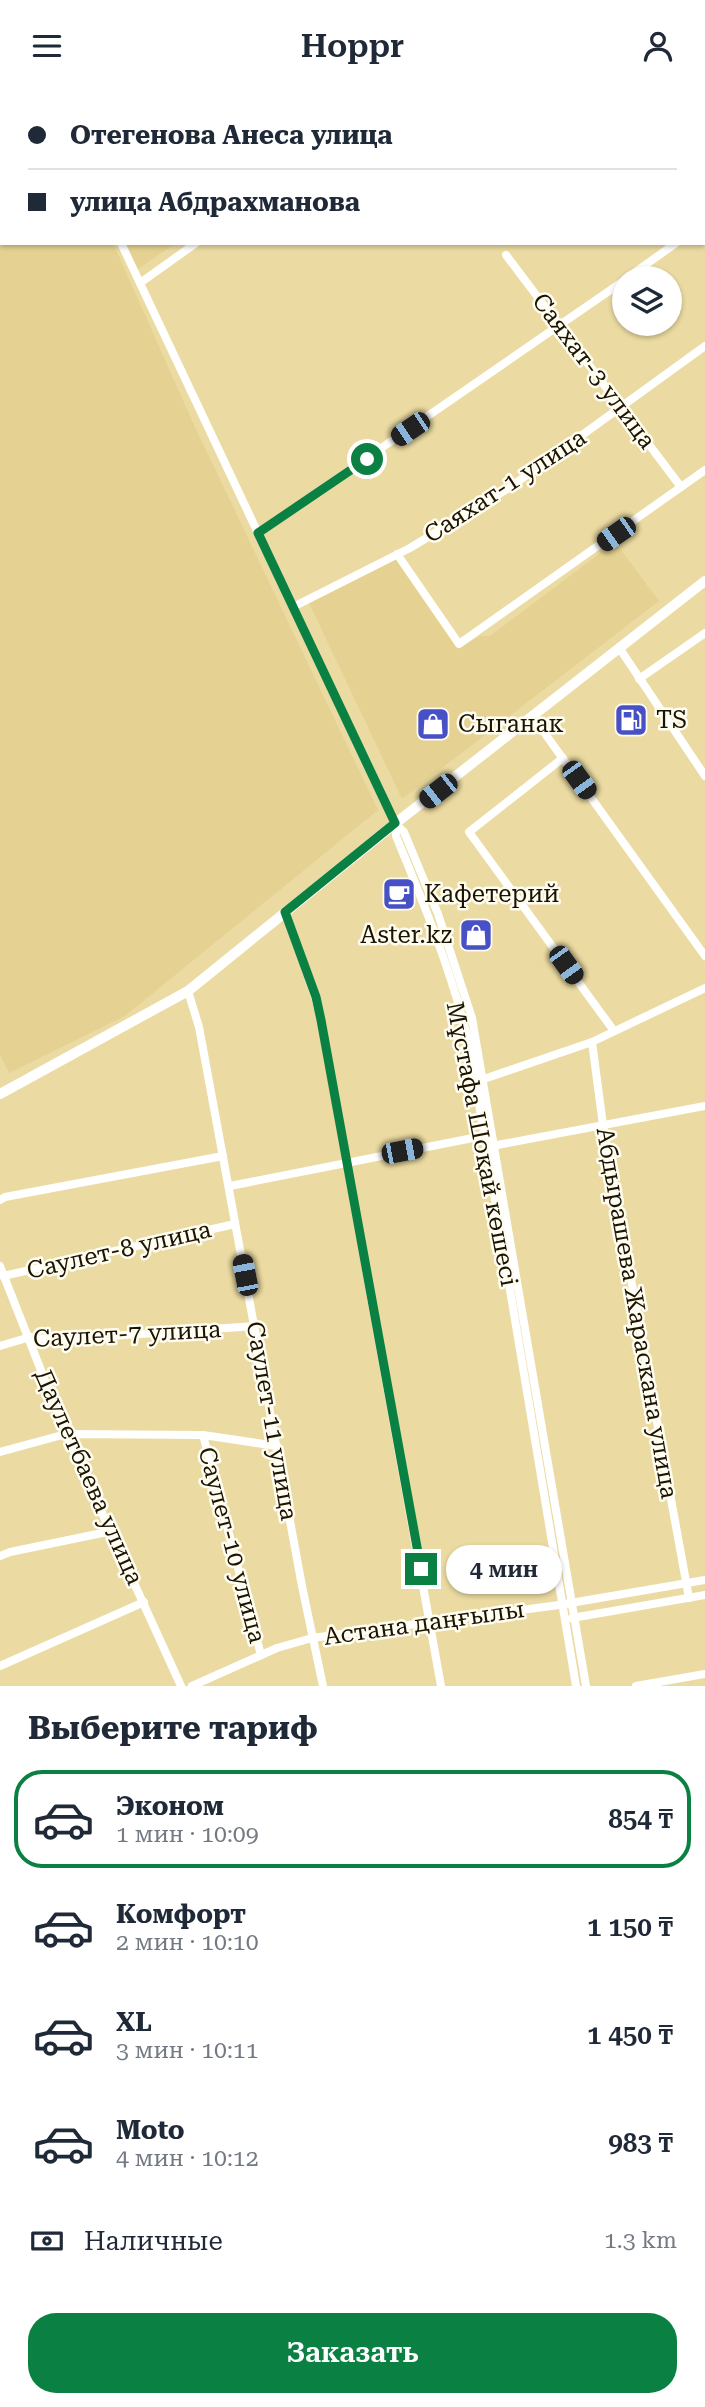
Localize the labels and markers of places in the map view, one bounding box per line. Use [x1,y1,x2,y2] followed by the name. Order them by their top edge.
[612,701,650,739] fuel station icon: TS
[414,705,452,743] shop icon: Сыганак
[656,706,687,734] place label: TS
[458,710,564,738] place label: Сыганак
[380,875,418,913] cafe icon: Кафетерий
[424,880,559,908] place label: Кафетерий
[457,916,495,954] shop icon: Aster.kz
[360,921,452,949] place label: Aster.kz

